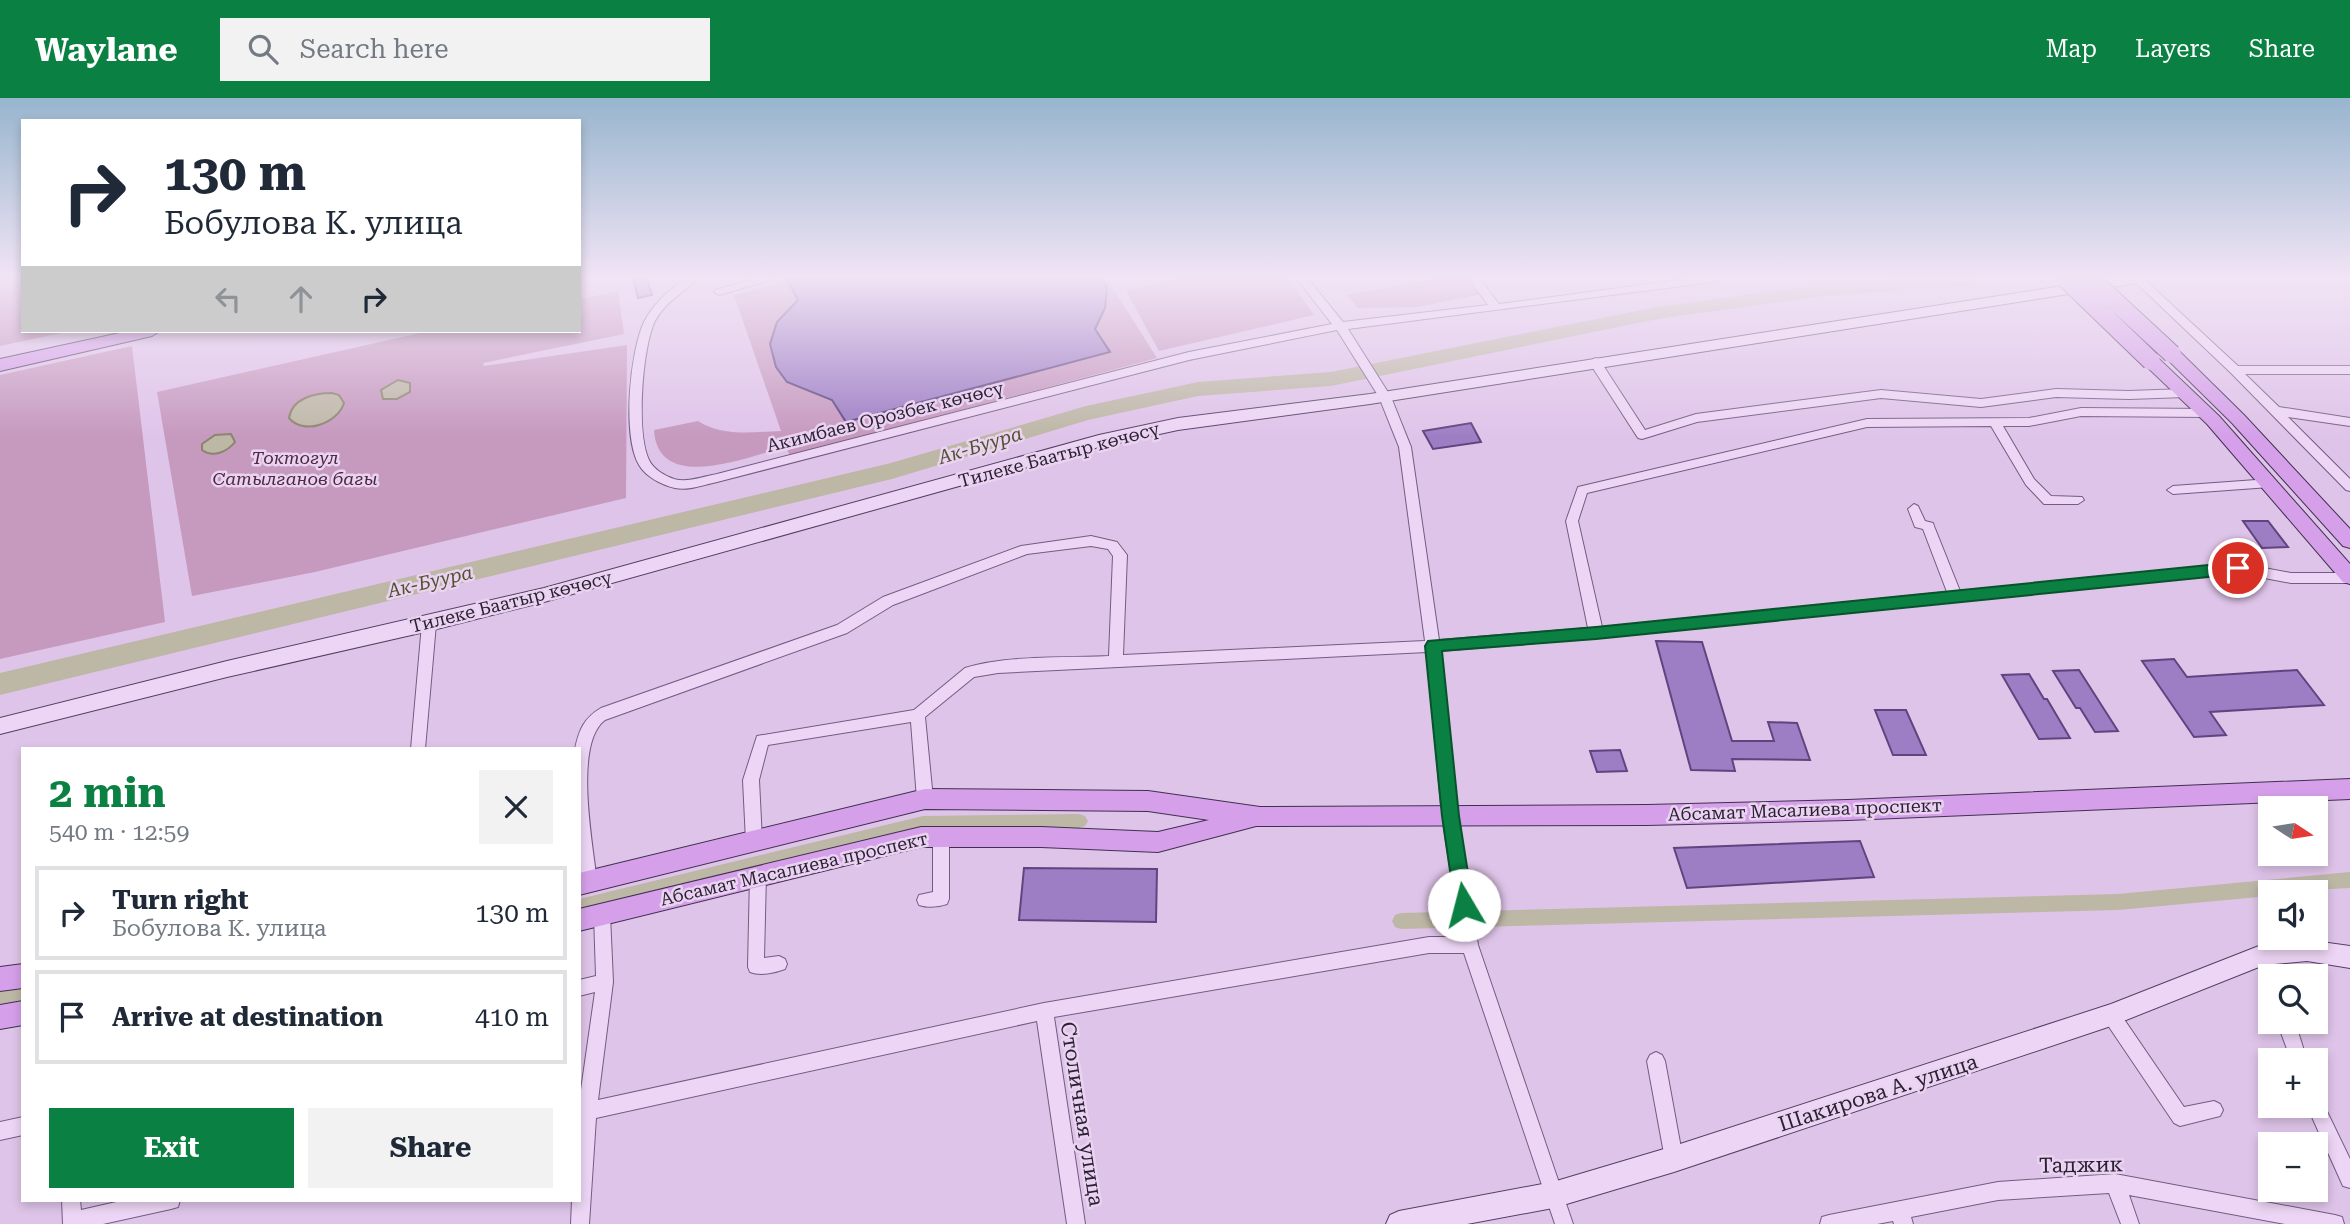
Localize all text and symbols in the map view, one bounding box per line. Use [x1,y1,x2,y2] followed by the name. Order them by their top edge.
[220,18,710,81] search box
[35,30,178,69] text: Waylane
[244,30,282,68] icon: search
[300,34,449,64] text: Search here
[2046,35,2097,63] text: Map
[2135,35,2211,63] text: Layers
[2249,35,2315,63] text: Share
[164,145,306,202] text: 130 m
[49,147,140,238] icon: right
[164,204,463,242] text: Бобулова К. улица
[209,280,247,318] icon: left
[282,280,320,318] icon: ahead
[355,280,393,318] icon: right
[764,377,1006,456] street label: Акимбаев Орозбек көчөсү
[956,417,1162,491] street label: Тилеке Баатыр көчөсү
[934,422,1025,469] water label: Ак-Буура
[213,447,377,489] park label: Токтогул Сатылганов багы
[2208,538,2268,598] pin
[2219,549,2257,587] icon: arrive
[384,561,475,603] water label: Ак-Буура
[408,566,614,637] street label: Тилеке Баатыр көчөсү
[49,768,166,817] text: 2 min
[479,770,553,844] button: close
[1668,794,1942,825] street label: Абсамат Масалиева проспект
[2258,796,2328,866] north arrow
[2258,796,2328,1202] map controls
[49,819,189,846] text: 540 m · 12:59
[658,827,930,910] street label: Абсамат Масалиева проспект
[1427,868,1501,942] position arrow
[2258,880,2328,950] button: sound
[112,885,248,915] text: Turn right
[53,894,91,932] icon: right
[475,898,549,928] text: 130 m
[112,915,327,942] text: Бобулова К. улица
[2258,964,2328,1034] button: search
[53,998,91,1036] icon: arrive
[112,1002,383,1032] text: Arrive at destination
[475,1002,549,1032] text: 410 m
[1056,1020,1109,1209] street label: Столичная улица
[2258,1048,2328,1118] button: +
[1775,1049,1981,1137] street label: Шакирова А. улица
[49,1108,294,1188] button: Exit
[308,1108,553,1188] button: Share
[2258,1132,2328,1202] button: −
[2039,1152,2123,1178] street label: Таджик

